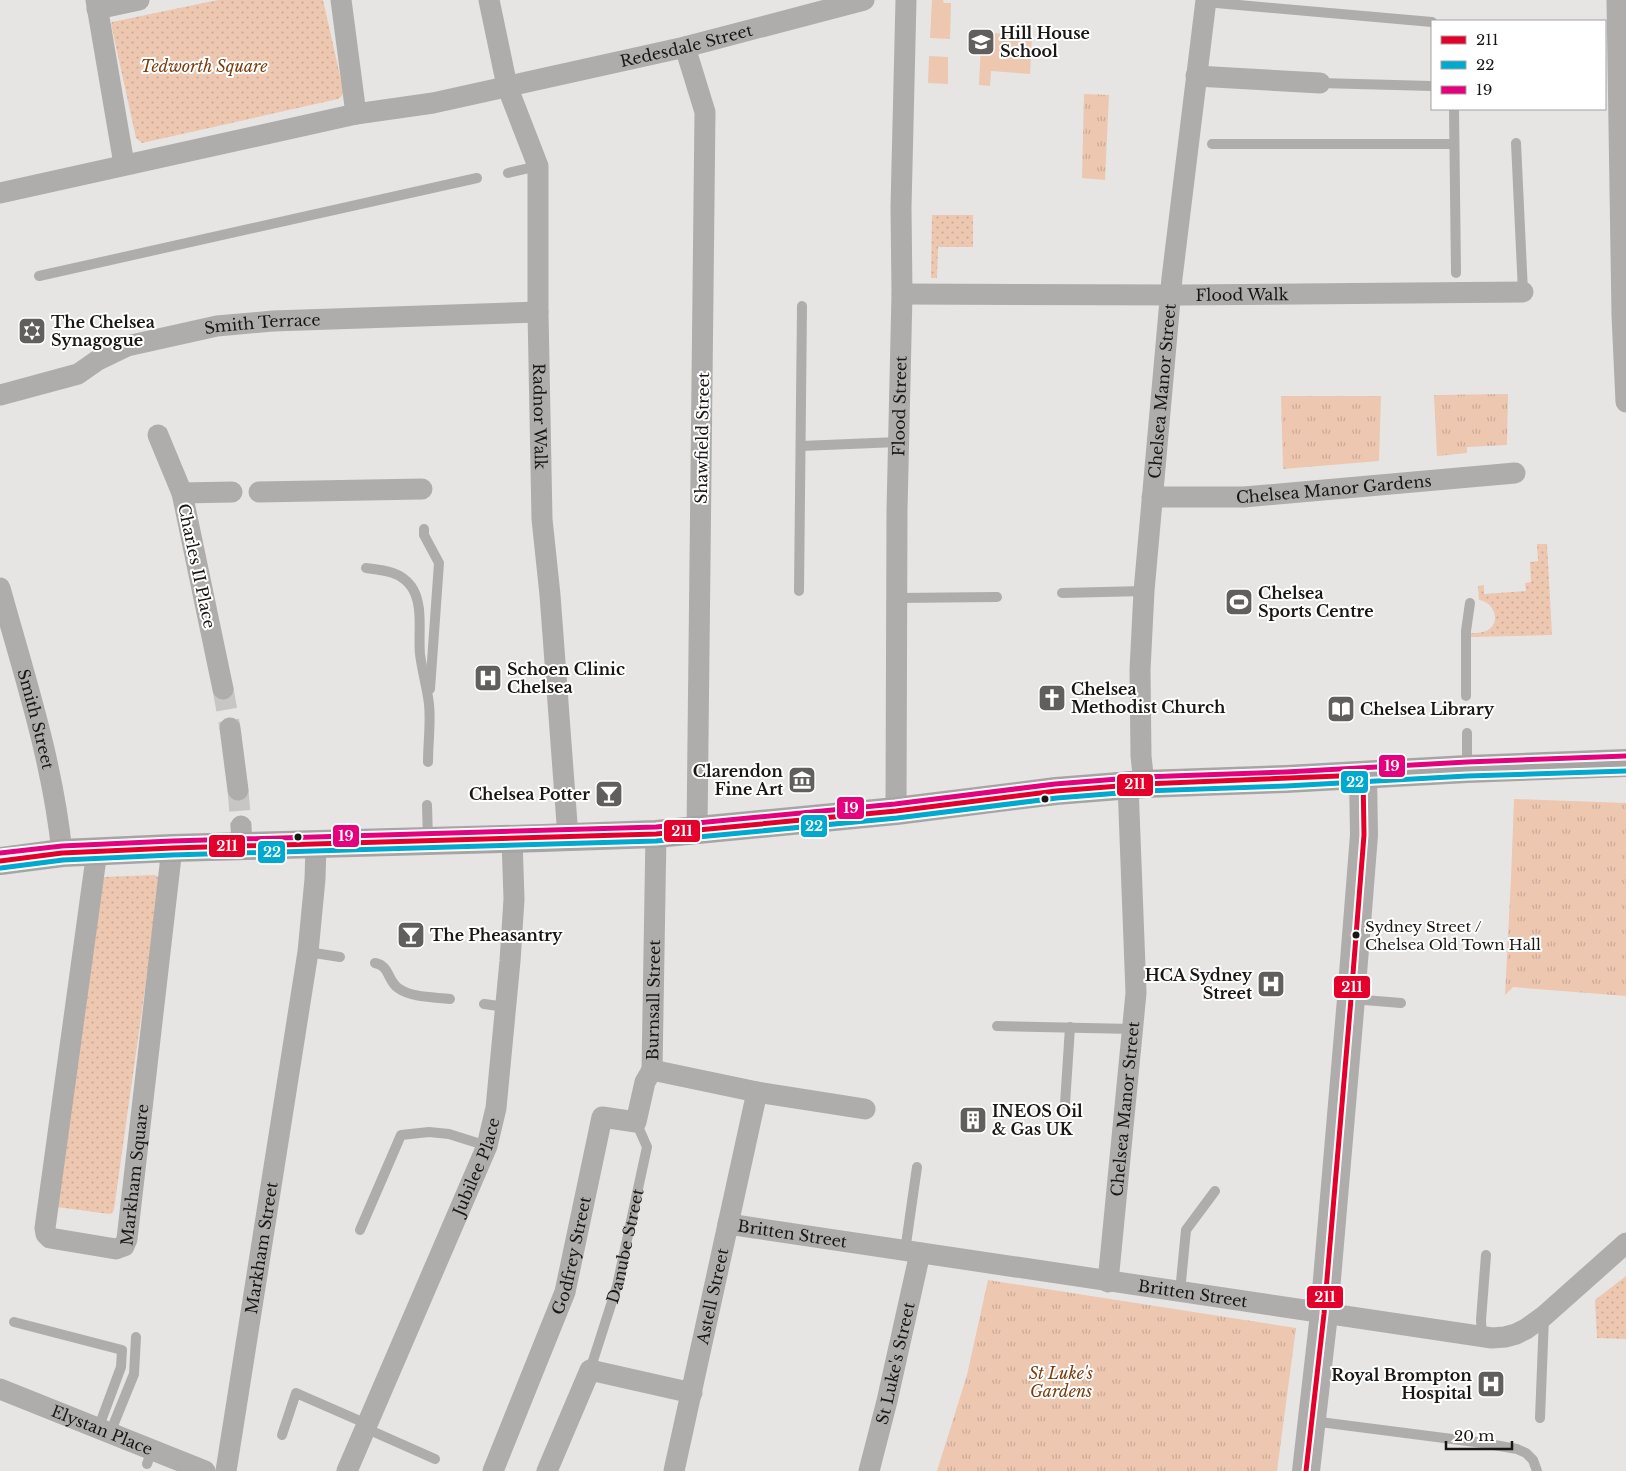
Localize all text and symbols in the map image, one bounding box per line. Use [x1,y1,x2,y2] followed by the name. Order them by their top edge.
[618,20,755,71] street label: Redesdale Street
[1431,20,1606,110] legend
[1000,23,1090,61] place label: Hill House School
[966,27,996,57] school or university icon: Hill House School
[1476,30,1499,49] text: 211
[1476,55,1494,74] text: 22
[141,56,268,76] park label: Tedworth Square
[1476,80,1492,99] text: 19
[1195,284,1289,305] street label: Flood Walk
[1144,303,1180,480] street label: Chelsea Manor Street
[202,309,321,339] street label: Smith Terrace
[51,312,155,350] place label: The Chelsea Synagogue
[17,316,47,346] synagogue icon: The Chelsea Synagogue
[888,356,911,456] street label: Flood Street
[529,363,551,470] street label: Radnor Walk
[691,372,713,504] street label: Shawfield Street
[1236,470,1432,507] street label: Chelsea Manor Gardens
[174,502,220,630] street label: Charles II Place
[1258,583,1374,621] place label: Chelsea Sports Centre
[1224,587,1254,617] sports icon: Chelsea Sports Centre
[507,659,625,697] place label: Schoen Clinic Chelsea
[473,663,503,693] hospital icon: Schoen Clinic Chelsea
[13,667,58,771] street label: Smith Street
[1071,679,1226,717] place label: Chelsea Methodist Church
[1037,683,1067,713] church icon: Chelsea Methodist Church
[1326,694,1356,724] library icon: Chelsea Library
[1360,699,1495,719] place label: Chelsea Library
[1378,754,1406,778] line badge: 19
[1384,757,1400,775] text: 19
[693,761,784,799] place label: Clarendon Fine Art
[787,765,817,795] museum icon: Clarendon Fine Art
[1340,770,1369,794] line badge: 22
[1116,773,1154,797] line badge: 211
[1346,773,1364,791] text: 22
[1124,775,1146,793] text: 211
[594,779,624,809] bar icon: Chelsea Potter
[469,784,590,804] place label: Chelsea Potter
[1040,794,1050,804] unlabelled marker
[836,796,865,820] line badge: 19
[843,799,859,817] text: 19
[800,814,828,838] line badge: 22
[805,817,823,835] text: 22
[663,819,701,843] line badge: 211
[671,822,693,840] text: 211
[332,824,360,848] line badge: 19
[338,827,354,845] text: 19
[293,832,303,842] unlabelled marker
[208,834,246,858] line badge: 211
[216,837,238,855] text: 211
[257,840,286,864] line badge: 22
[263,843,281,861] text: 22
[1365,917,1541,954] place label: Sydney Street / Chelsea Old Town Hall
[396,920,426,950] bar icon: The Pheasantry
[430,925,563,945] place label: The Pheasantry
[1351,930,1361,940] marker: Sydney Street / Chelsea Old Town Hall
[642,939,664,1061] street label: Burnsall Street
[1145,965,1253,1003] place label: HCA Sydney Street
[1256,969,1286,999] hospital icon: HCA Sydney Street
[1333,975,1371,999] line badge: 211
[1341,978,1363,996] text: 211
[1106,1020,1143,1197] street label: Chelsea Manor Street
[992,1101,1083,1139] place label: INEOS Oil & Gas UK
[116,1103,152,1247] street label: Markham Square
[958,1105,988,1135] building icon: INEOS Oil & Gas UK
[447,1116,503,1220] street label: Jubilee Place
[241,1180,282,1315] street label: Markham Street
[602,1187,648,1306] street label: Danube Street
[547,1195,595,1317] street label: Godfrey Street
[736,1216,848,1252] street label: Britten Street
[692,1246,733,1347] street label: Astell Street
[1137,1275,1249,1311] street label: Britten Street
[1306,1285,1344,1309] line badge: 211
[1314,1288,1336,1306] text: 211
[871,1300,919,1426] street label: St Luke's Street
[1029,1363,1093,1401] park label: St Luke's Gardens
[1331,1365,1472,1403] place label: Royal Brompton Hospital
[1476,1369,1506,1399] hospital icon: Royal Brompton Hospital
[49,1401,156,1459] street label: Elystan Place
[1446,1418,1512,1450] scale bar
[1454,1426,1494,1445] text: 20 m

